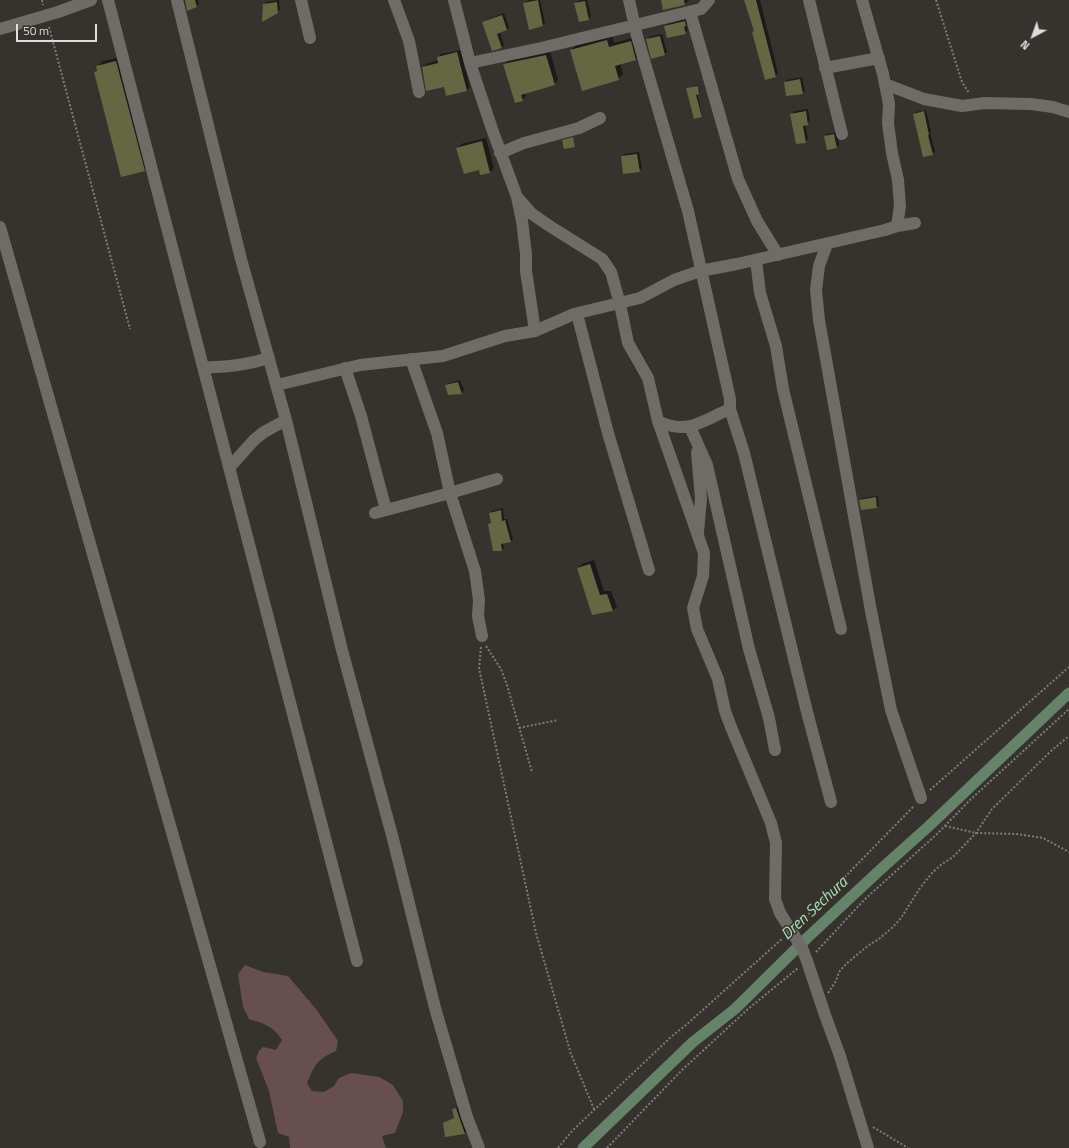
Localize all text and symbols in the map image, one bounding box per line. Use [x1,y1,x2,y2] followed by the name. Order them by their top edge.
[18,16,99,42] scale bar
[1013,16,1053,56] north arrow
[23,21,49,40] text: 50 m
[1017,37,1033,54] text: N
[778,873,852,945] water label: Dren Sechura

